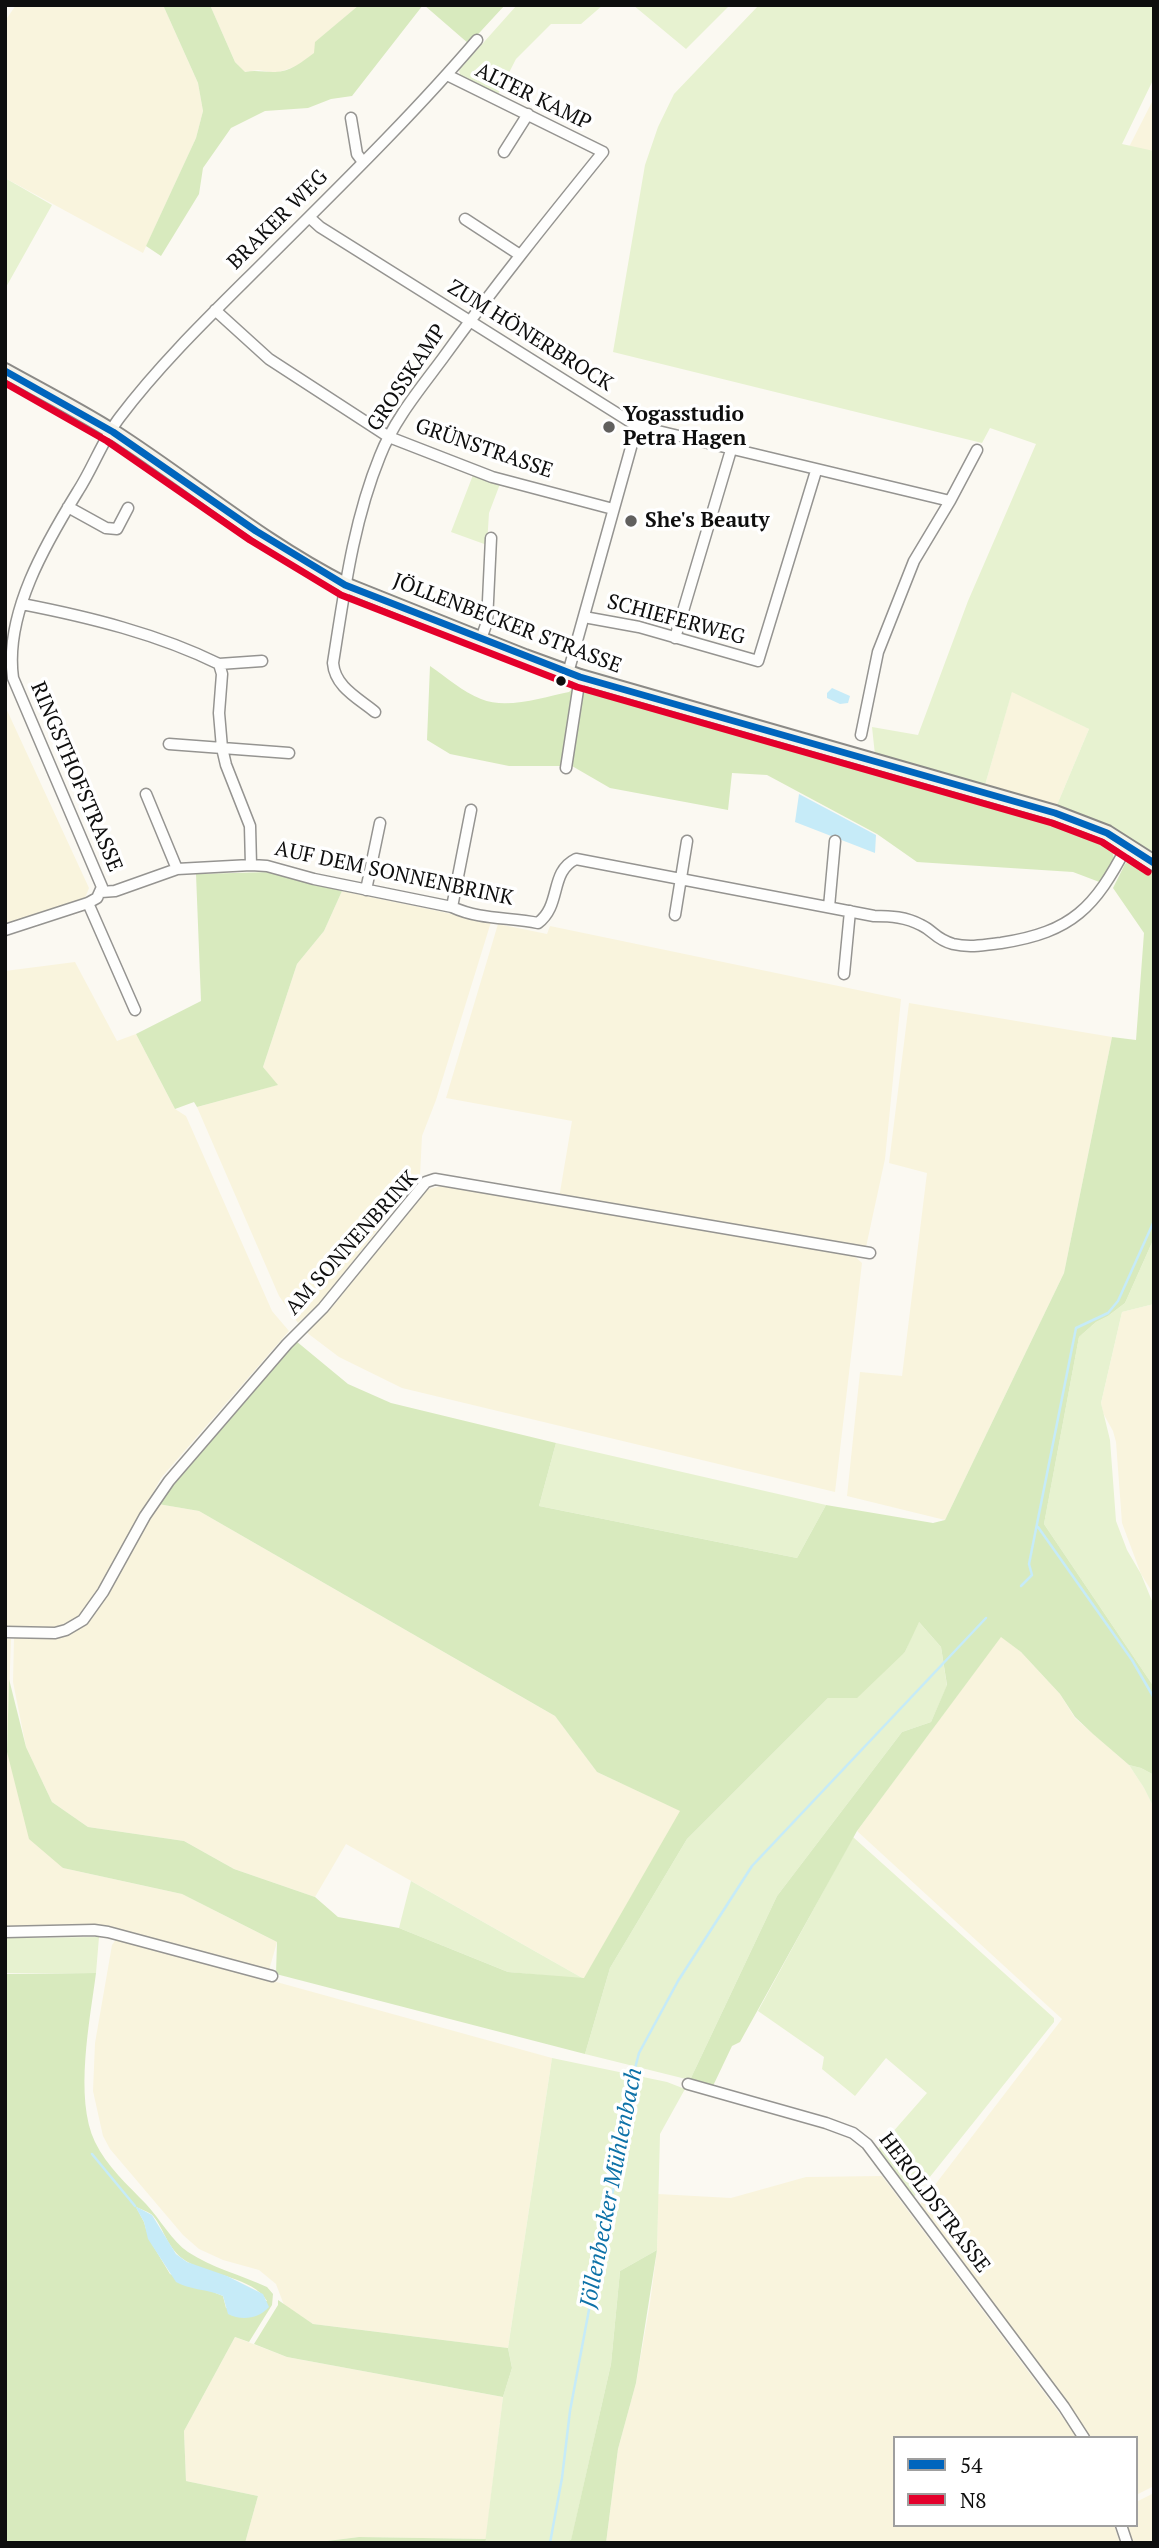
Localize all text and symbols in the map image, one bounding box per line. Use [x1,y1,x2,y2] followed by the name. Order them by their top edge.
[471,58,595,136] street label: ALTER KAMP
[223,165,333,275] street label: BRAKER WEG
[443,275,617,397] street label: ZUM HÖNERBROCK
[362,320,452,436] street label: GROSSKAMP
[623,402,746,452] place label: Yogasstudio Petra Hagen
[412,414,556,484] street label: GRÜNSTRASSE
[601,419,617,435] marker: Yogasstudio Petra Hagen
[645,508,769,534] place label: She's Beauty
[623,513,639,529] marker: She's Beauty
[389,569,625,679] street label: JÖLLENBECKER STRASSE
[604,589,748,651] street label: SCHIEFERWEG
[554,674,568,688] unlabelled marker
[25,678,127,876] street label: RINGSTHOFSTRASSE
[272,836,516,912] street label: AUF DEM SONNENBRINK
[281,1166,423,1320] street label: AM SONNENBRINK
[575,2066,649,2310] water label: Jöllenbecker Mühlenbach
[873,2128,995,2278] street label: HEROLDSTRASSE
[893,2436,1138,2527] legend
[960,2451,982,2479] text: 54
[960,2486,987,2514] text: N8

